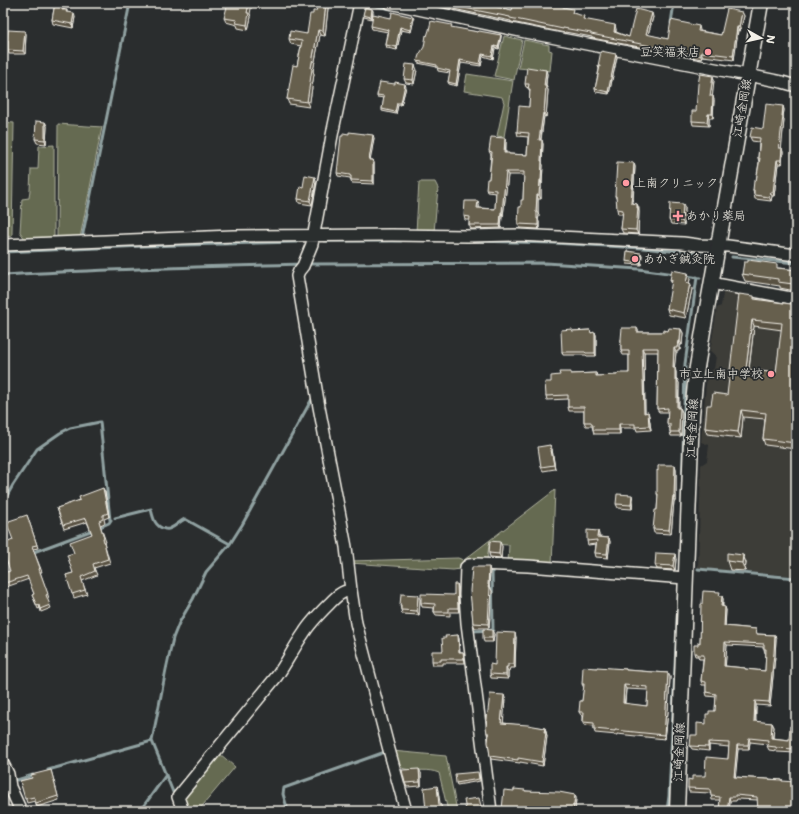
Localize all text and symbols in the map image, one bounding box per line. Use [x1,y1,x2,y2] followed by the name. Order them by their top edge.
[741,18,781,58] north arrow
[762,34,778,45] text: N
[640,44,700,60] place label: 豆笑福来店
[703,47,713,57] marker: 豆笑福来店
[729,77,755,139] street label: 江崎金岡線
[634,175,718,191] place label: 上南クリニック
[621,178,631,188] marker: 上南クリニック
[686,208,746,224] place label: あかり薬局
[673,211,683,221] marker: あかり薬局
[643,251,715,267] place label: あかぎ鍼灸院
[630,254,640,264] marker: あかぎ鍼灸院
[679,366,763,382] place label: 市立上南中学校
[766,369,776,379] marker: 市立上南中学校
[682,398,702,458] street label: 江崎金岡線
[670,722,688,782] street label: 江崎金岡線

